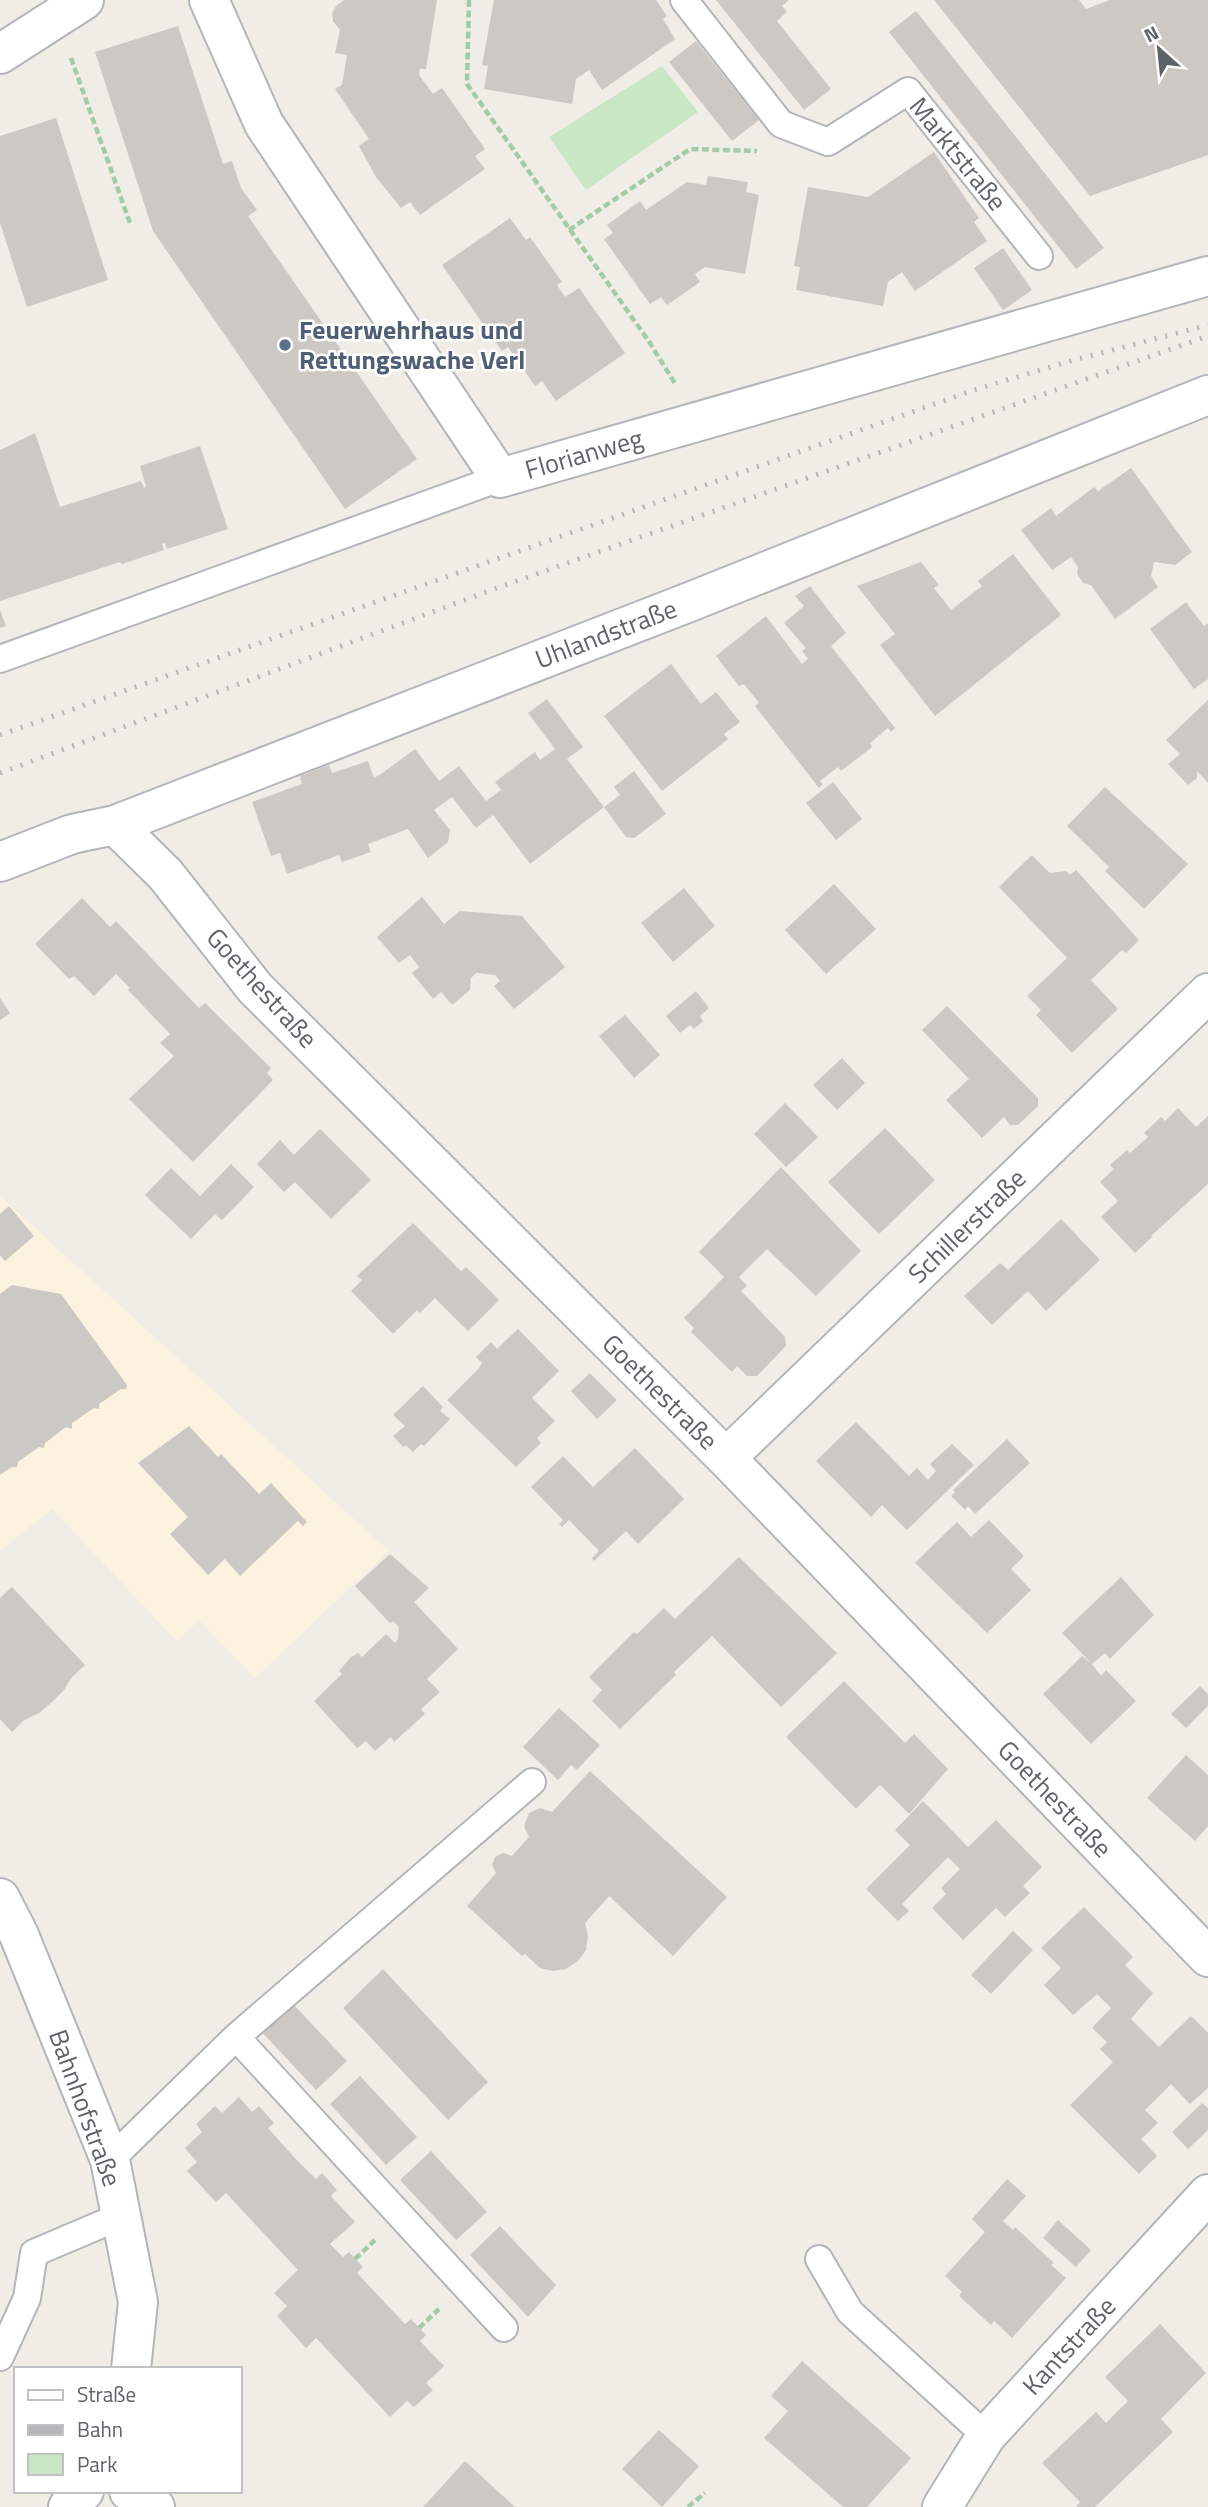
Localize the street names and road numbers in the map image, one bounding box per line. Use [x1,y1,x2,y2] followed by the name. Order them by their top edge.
[900,88,1017,219] street label: Marktstraße
[520,418,647,489] street label: Florianweg
[529,589,682,678] street label: Uhlandstraße
[198,919,327,1057] street label: Goethestraße
[899,1159,1034,1292] street label: Schillerstraße
[593,1325,727,1459] street label: Goethestraße
[989,1731,1122,1866] street label: Goethestraße
[39,2024,132,2192] street label: Bahnhofstraße
[1013,2288,1125,2404] street label: Kantstraße

